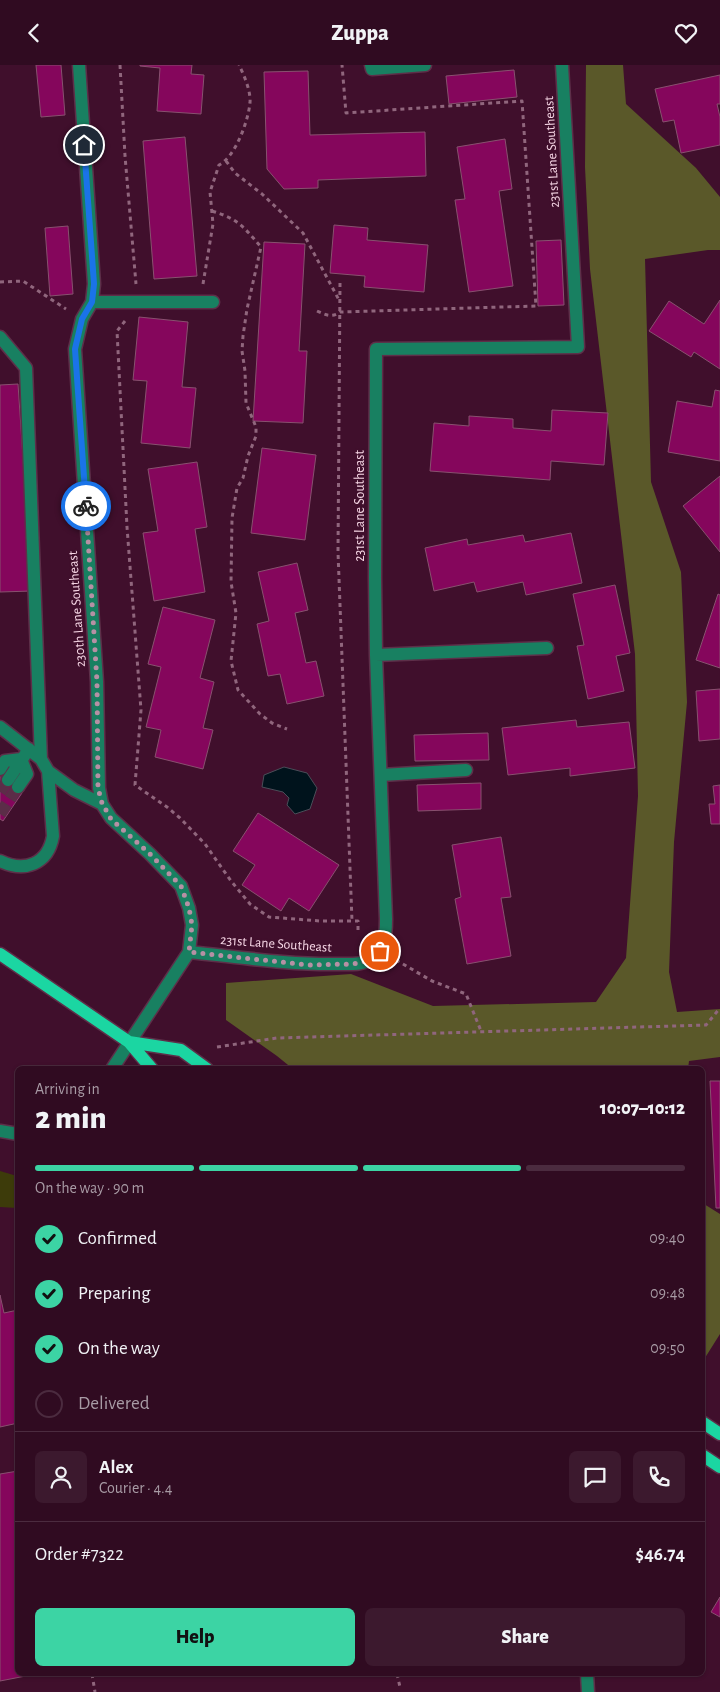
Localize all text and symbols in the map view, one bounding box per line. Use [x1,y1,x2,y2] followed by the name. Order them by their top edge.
[20,19,48,47] icon: back
[672,19,700,47] icon: heart
[331,22,389,44] text: Zuppa
[542,95,562,208] street label: 231st Lane Southeast
[63,124,105,166] pin
[70,131,98,159] icon: home
[353,450,367,562] street label: 231st Lane Southeast
[61,481,111,531] courier
[72,492,100,520] icon: bike
[66,550,88,668] street label: 230th Lane Southeast
[359,930,401,972] pin
[220,933,333,955] street label: 231st Lane Southeast
[366,937,394,965] icon: bag
[35,1081,100,1097] text: Arriving in
[600,1099,685,1118] text: 10:07–10:12
[35,1102,107,1134] text: 2 min
[35,1180,144,1196] text: On the way · 90 m
[35,1225,63,1253] icon: check
[78,1229,157,1248] text: Confirmed
[649,1230,685,1246] text: 09:40
[35,1280,63,1308] icon: check
[78,1284,151,1303] text: Preparing
[650,1285,685,1301] text: 09:48
[35,1335,63,1363] icon: check
[78,1339,160,1358] text: On the way
[650,1340,685,1356] text: 09:50
[78,1394,150,1413] text: Delivered
[35,1451,87,1503] button: person
[569,1451,621,1503] button: chat
[633,1451,685,1503] button: phone
[99,1458,133,1477] text: Alex
[99,1480,172,1496] text: Courier · 4.4
[35,1545,124,1564] text: Order #7322
[636,1545,685,1564] text: $46.74
[35,1608,355,1666] button: Help
[365,1608,685,1666] button: Share

